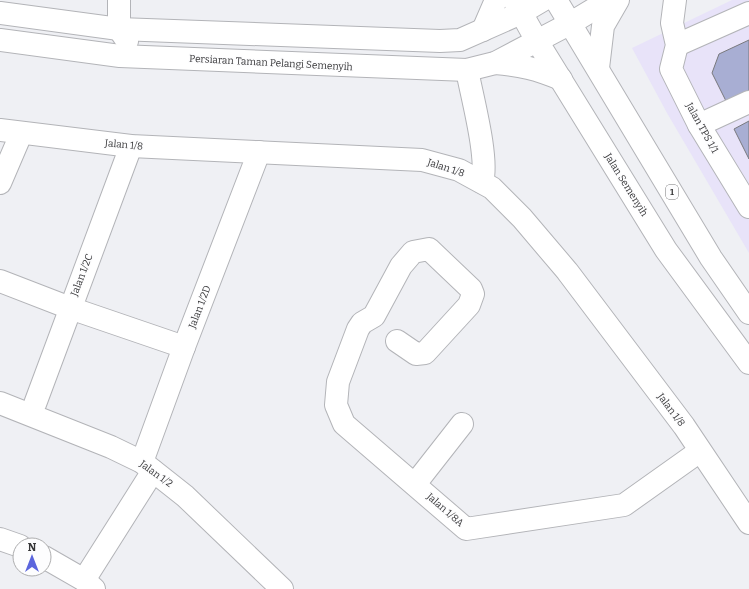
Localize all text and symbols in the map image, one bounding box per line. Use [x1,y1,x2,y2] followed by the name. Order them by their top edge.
[189,53,354,73] street label: Persiaran Taman Pelangi Semenyih
[683,100,721,155] street label: Jalan TPS 1/1
[103,137,144,153] street label: Jalan 1/8
[601,150,651,219] street label: Jalan Semenyih
[425,156,466,180] street label: Jalan 1/8
[666,185,678,199] road number: 1
[68,252,96,299] street label: Jalan 1/2C
[186,284,214,331] street label: Jalan 1/2D
[654,390,687,429] street label: Jalan 1/8
[136,457,175,490] street label: Jalan 1/2
[423,490,467,530] street label: Jalan 1/8A
[12,537,52,577] north arrow
[28,541,37,554] text: N

